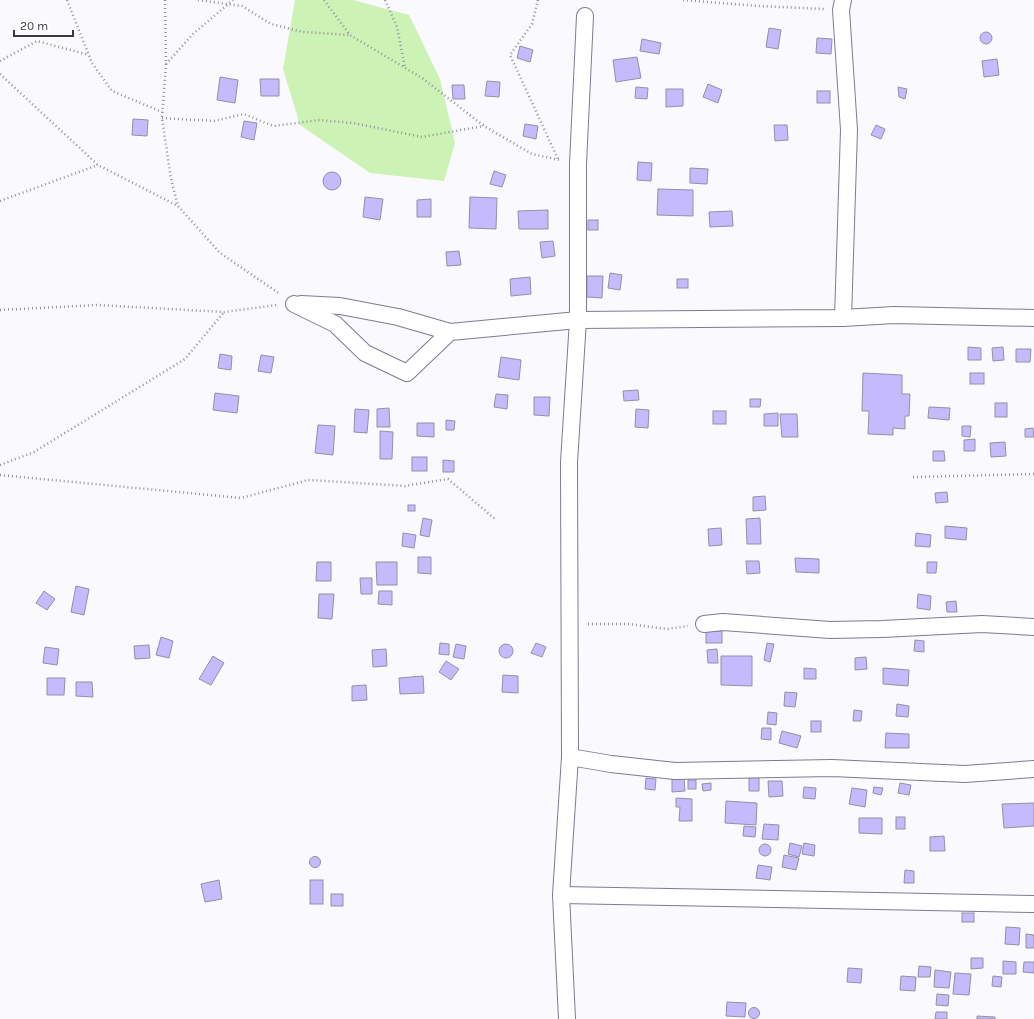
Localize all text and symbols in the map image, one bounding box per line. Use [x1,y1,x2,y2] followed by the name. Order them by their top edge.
[14,12,73,38] scale bar
[20,19,48,33] text: 20 m

